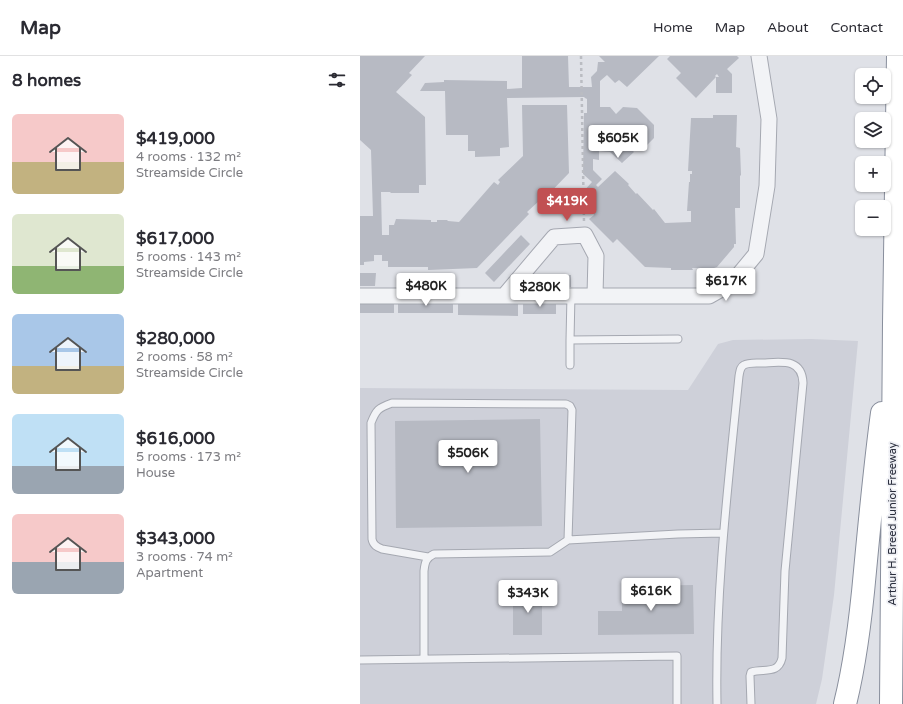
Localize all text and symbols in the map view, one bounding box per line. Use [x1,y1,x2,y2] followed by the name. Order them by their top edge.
[20,17,61,39] text: Map
[653,19,693,36] text: Home
[715,19,745,36] text: Map
[767,19,809,36] text: About
[831,19,883,36] text: Contact
[855,68,891,236] map controls
[855,68,891,104] button: locate
[326,69,348,91] icon: filters
[12,70,81,91] text: 8 homes
[855,112,891,148] button: layers
[590,125,646,159] pin: $605K
[136,128,215,149] text: $419,000
[44,130,92,178] icon: home
[597,130,639,146] text: $605K
[136,149,241,165] text: 4 rooms · 132 m²
[855,156,891,192] button: +
[136,165,243,181] text: Streamside Circle
[539,188,595,222] pin: $419K
[546,193,588,209] text: $419K
[855,200,891,236] button: −
[136,228,214,249] text: $617,000
[44,230,92,278] icon: home
[136,249,241,265] text: 5 rooms · 143 m²
[136,265,243,281] text: Streamside Circle
[698,268,754,302] pin: $617K
[398,273,454,307] pin: $480K
[705,273,747,289] text: $617K
[512,274,568,308] pin: $280K
[405,278,447,294] text: $480K
[519,279,561,295] text: $280K
[136,328,215,349] text: $280,000
[44,330,92,378] icon: home
[136,349,233,365] text: 2 rooms · 58 m²
[136,365,243,381] text: Streamside Circle
[136,428,215,449] text: $616,000
[44,430,92,478] icon: home
[440,440,496,474] pin: $506K
[886,442,899,606] street label: Arthur H. Breed Junior Freeway
[447,445,489,461] text: $506K
[136,449,241,465] text: 5 rooms · 173 m²
[136,465,175,481] text: House
[136,528,215,549] text: $343,000
[44,530,92,578] icon: home
[136,549,233,565] text: 3 rooms · 74 m²
[136,565,203,581] text: Apartment
[623,578,679,612] pin: $616K
[500,580,556,614] pin: $343K
[630,583,672,599] text: $616K
[507,585,549,601] text: $343K

